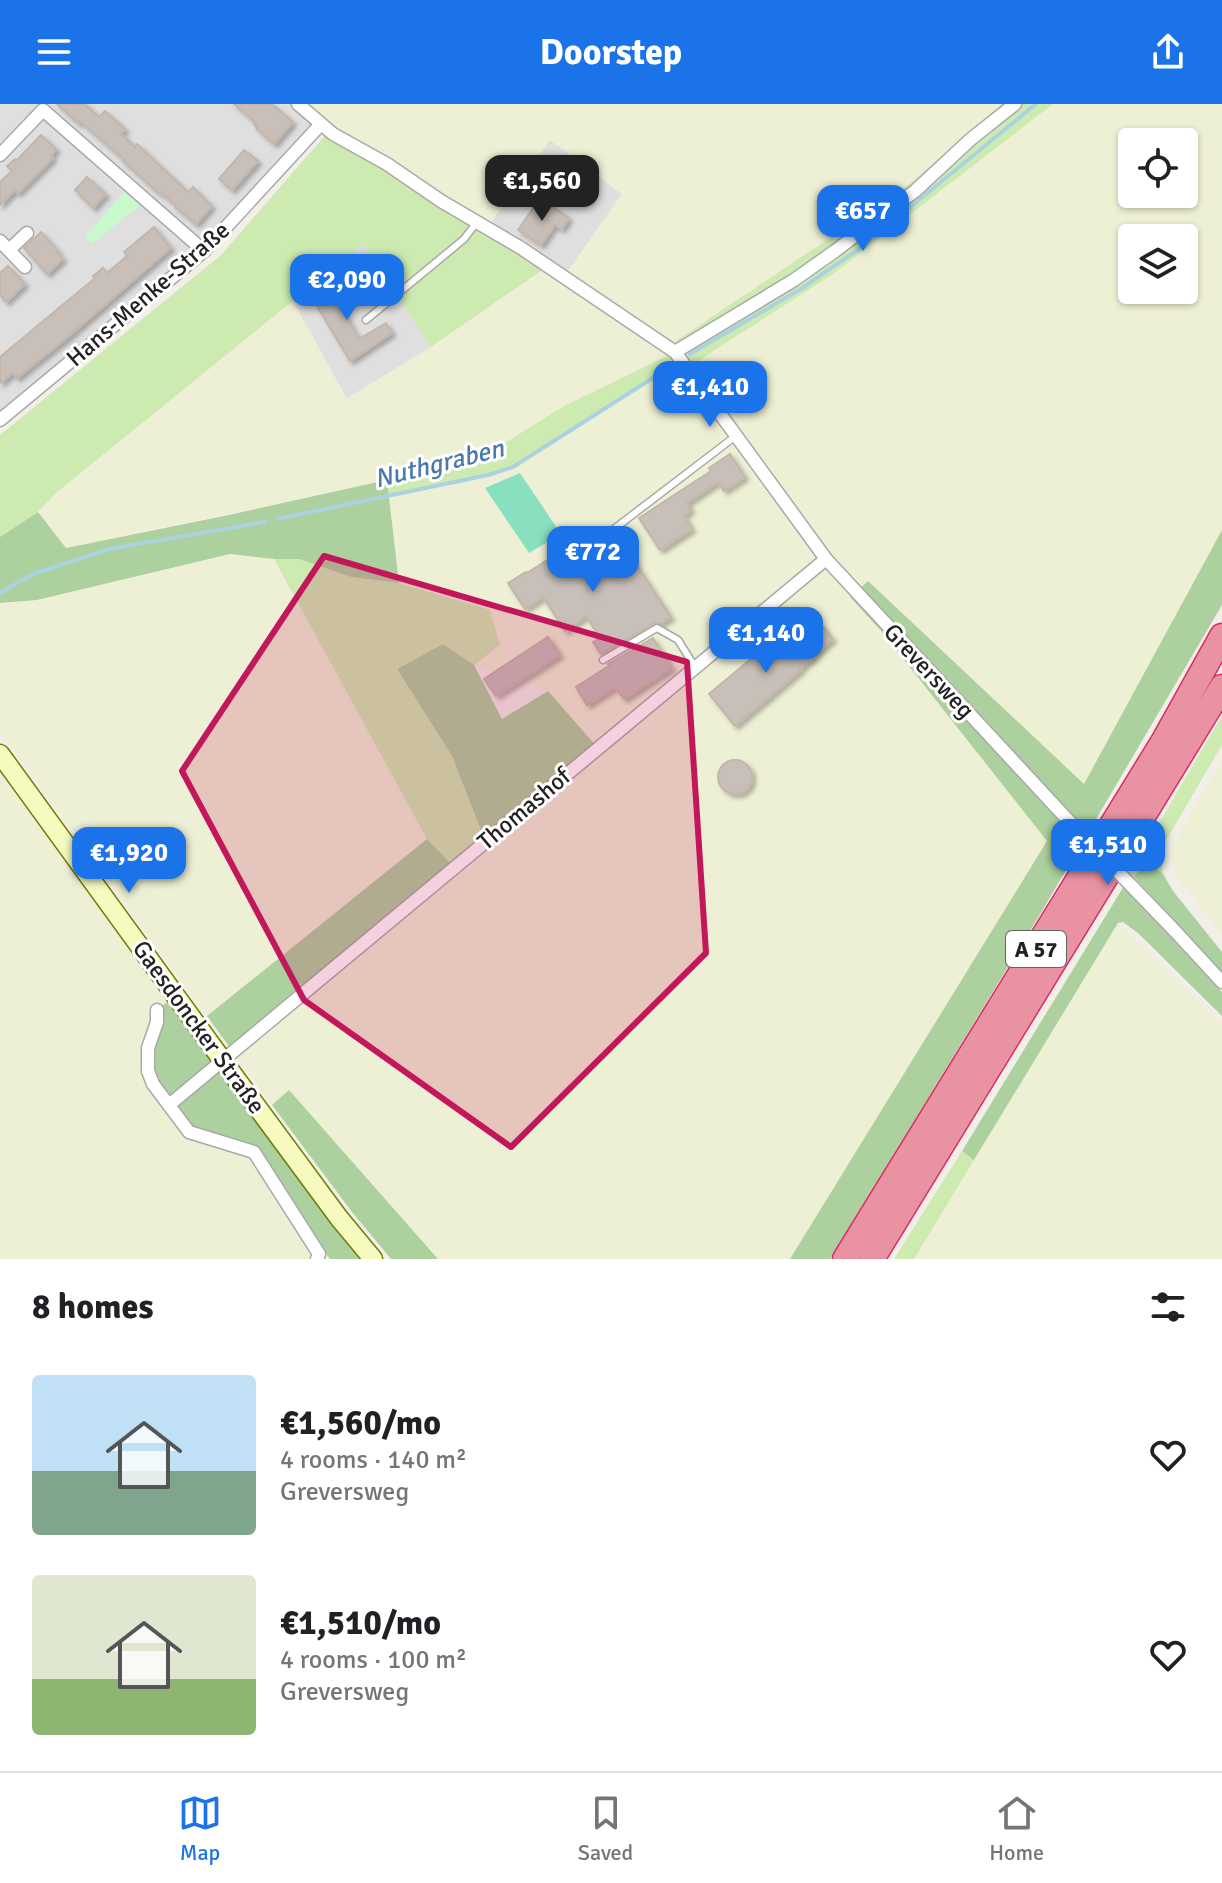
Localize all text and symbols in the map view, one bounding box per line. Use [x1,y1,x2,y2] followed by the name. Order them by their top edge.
[32,30,76,74] icon: menu
[540,30,682,75] text: Doorstep
[1146,30,1190,74] icon: share
[1118,128,1198,304] map controls
[1118,128,1198,208] button: locate
[477,155,607,223] pin: €1,560
[503,165,581,197] text: €1,560
[816,185,910,253] pin: €657
[835,195,891,227] text: €657
[60,215,236,373] street label: Hans-Menke-Straße
[1118,224,1198,304] button: layers
[282,254,412,322] pin: €2,090
[308,264,386,296] text: €2,090
[645,361,775,429] pin: €1,410
[671,371,749,403] text: €1,410
[371,432,508,496] water label: Nuthgraben
[546,526,640,594] pin: €772
[565,536,621,568] text: €772
[701,607,831,675] pin: €1,140
[727,617,805,649] text: €1,140
[877,617,981,725] street label: Greversweg
[471,761,577,857] street label: Thomashof
[1043,819,1173,887] pin: €1,510
[64,827,194,895] pin: €1,920
[1069,829,1147,861] text: €1,510
[90,837,168,869] text: €1,920
[1006,931,1066,967] road number: A 57
[126,934,272,1120] street label: Gaesdoncker Straße
[1146,1285,1190,1329] icon: filters
[32,1286,153,1328] text: 8 homes
[280,1402,441,1444] text: €1,560/mo
[96,1407,192,1503] icon: home
[1146,1433,1190,1477] icon: heart
[280,1444,467,1476] text: 4 rooms · 140 m²
[280,1476,409,1508] text: Greversweg
[280,1602,441,1644] text: €1,510/mo
[96,1607,192,1703] icon: home
[1146,1633,1190,1677] icon: heart
[280,1644,467,1676] text: 4 rooms · 100 m²
[280,1676,409,1708] text: Greversweg
[178,1791,222,1866] tab: Map
[578,1791,633,1866] tab: Saved
[989,1791,1044,1866] tab: Home

